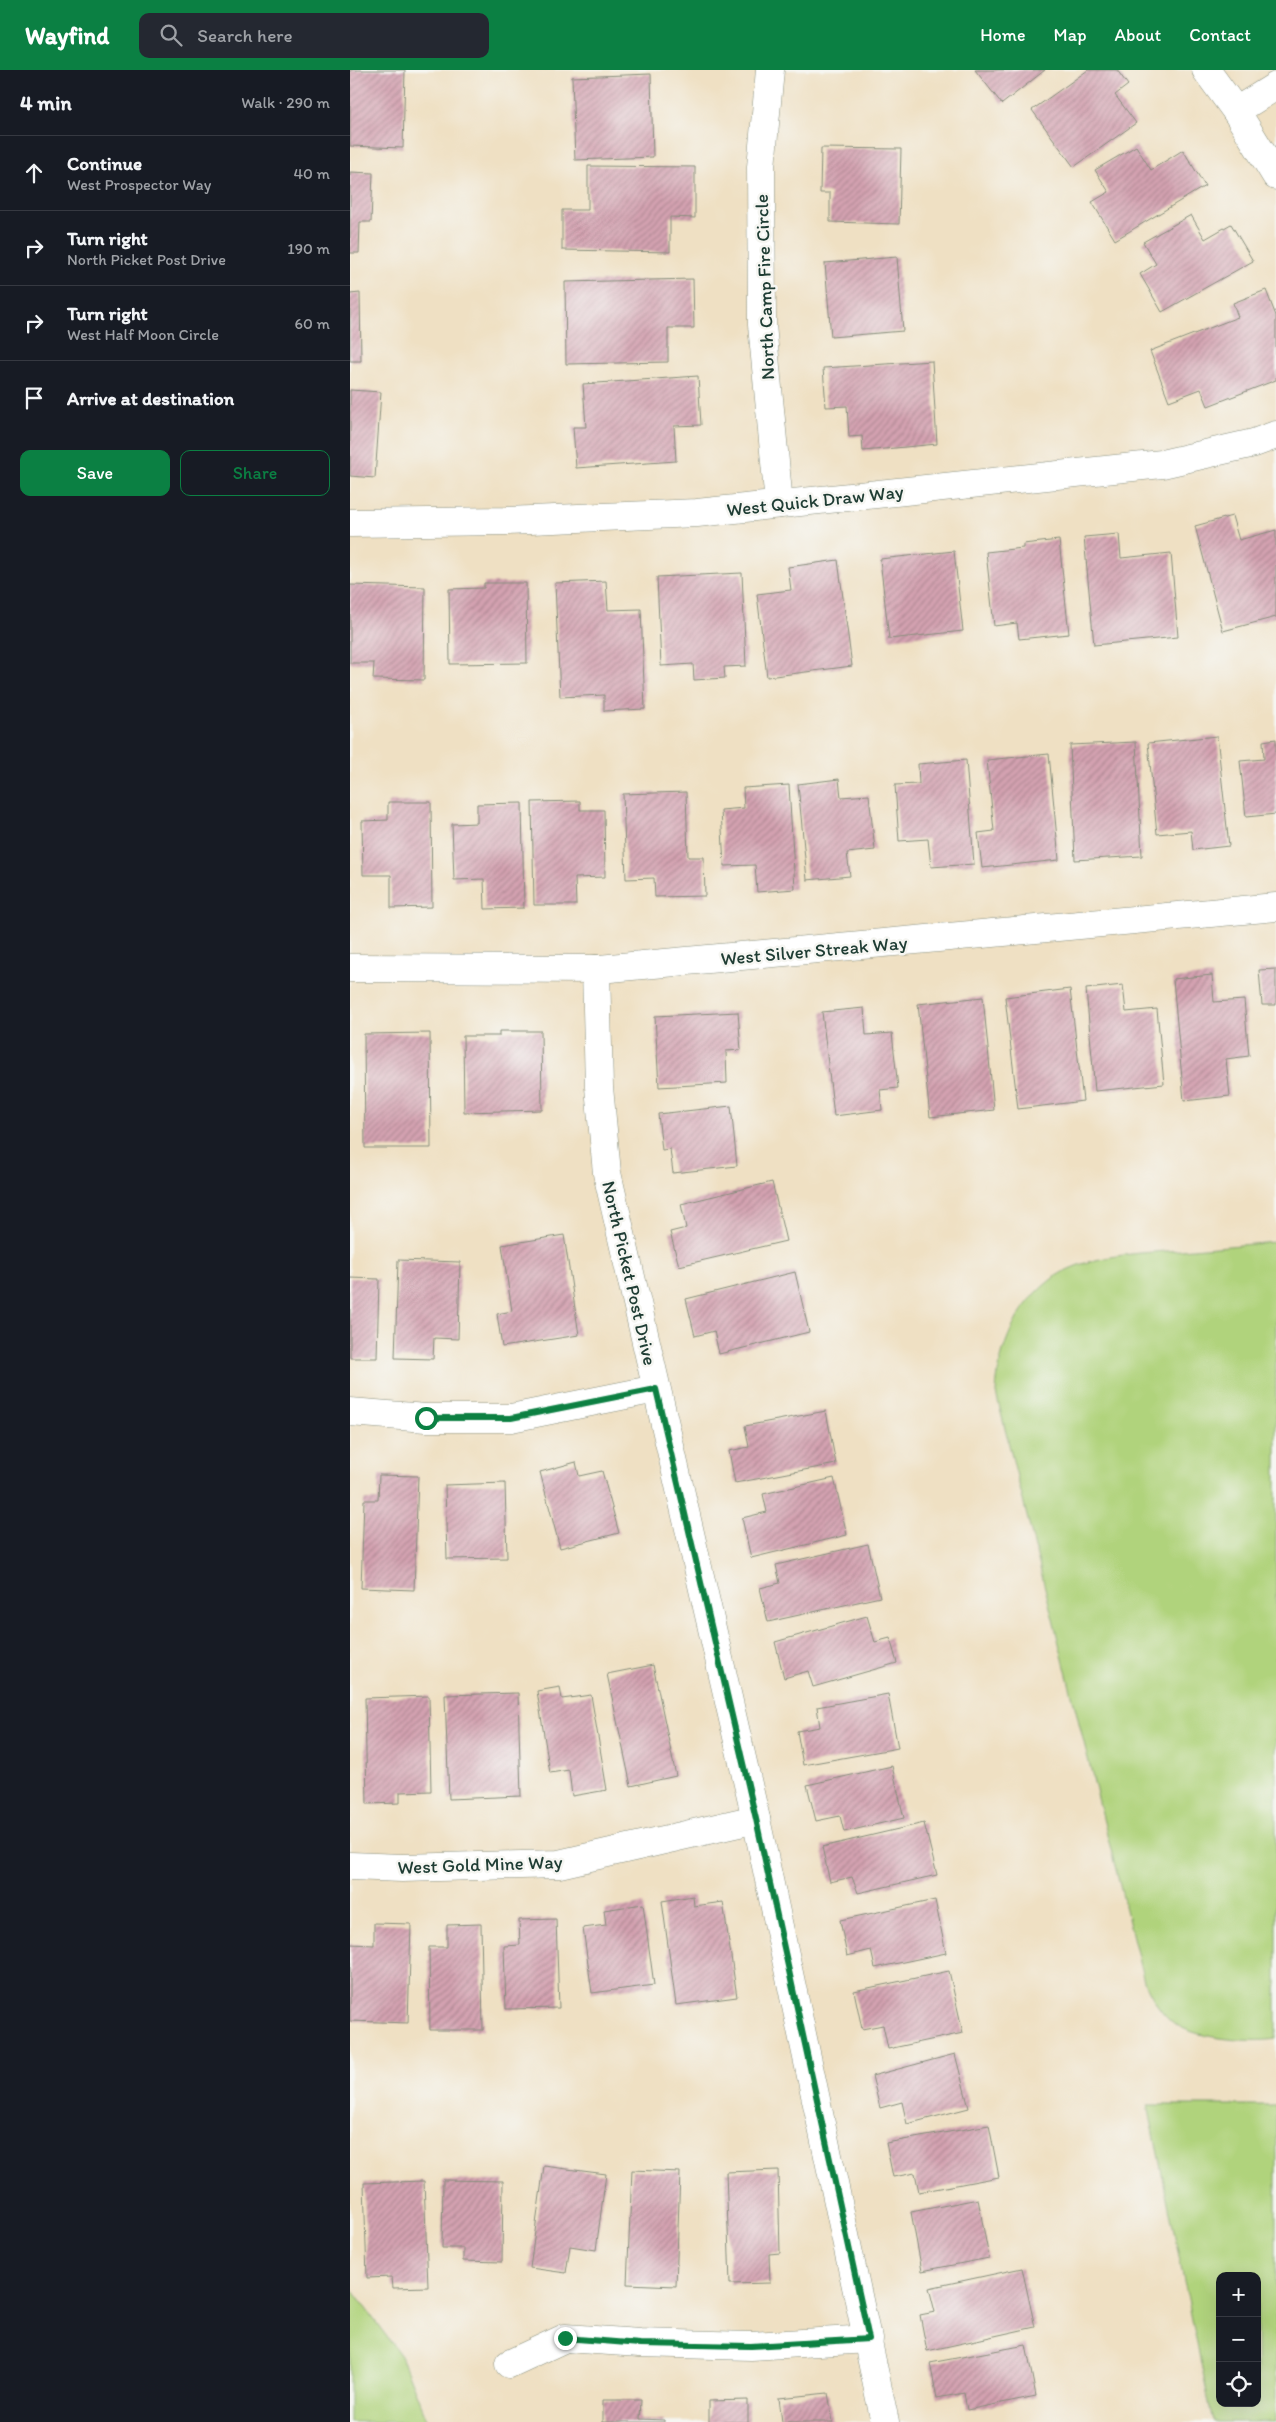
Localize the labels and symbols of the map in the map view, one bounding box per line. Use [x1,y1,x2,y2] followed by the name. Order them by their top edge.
[750,194,779,380] street label: North Camp Fire Circle
[725,480,905,521] street label: West Quick Draw Way
[720,931,909,970] street label: West Silver Streak Way
[597,1179,662,1368] street label: North Picket Post Drive
[415,1407,438,1430] route start
[397,1850,563,1879] street label: West Gold Mine Way
[554,2327,577,2350] route end

